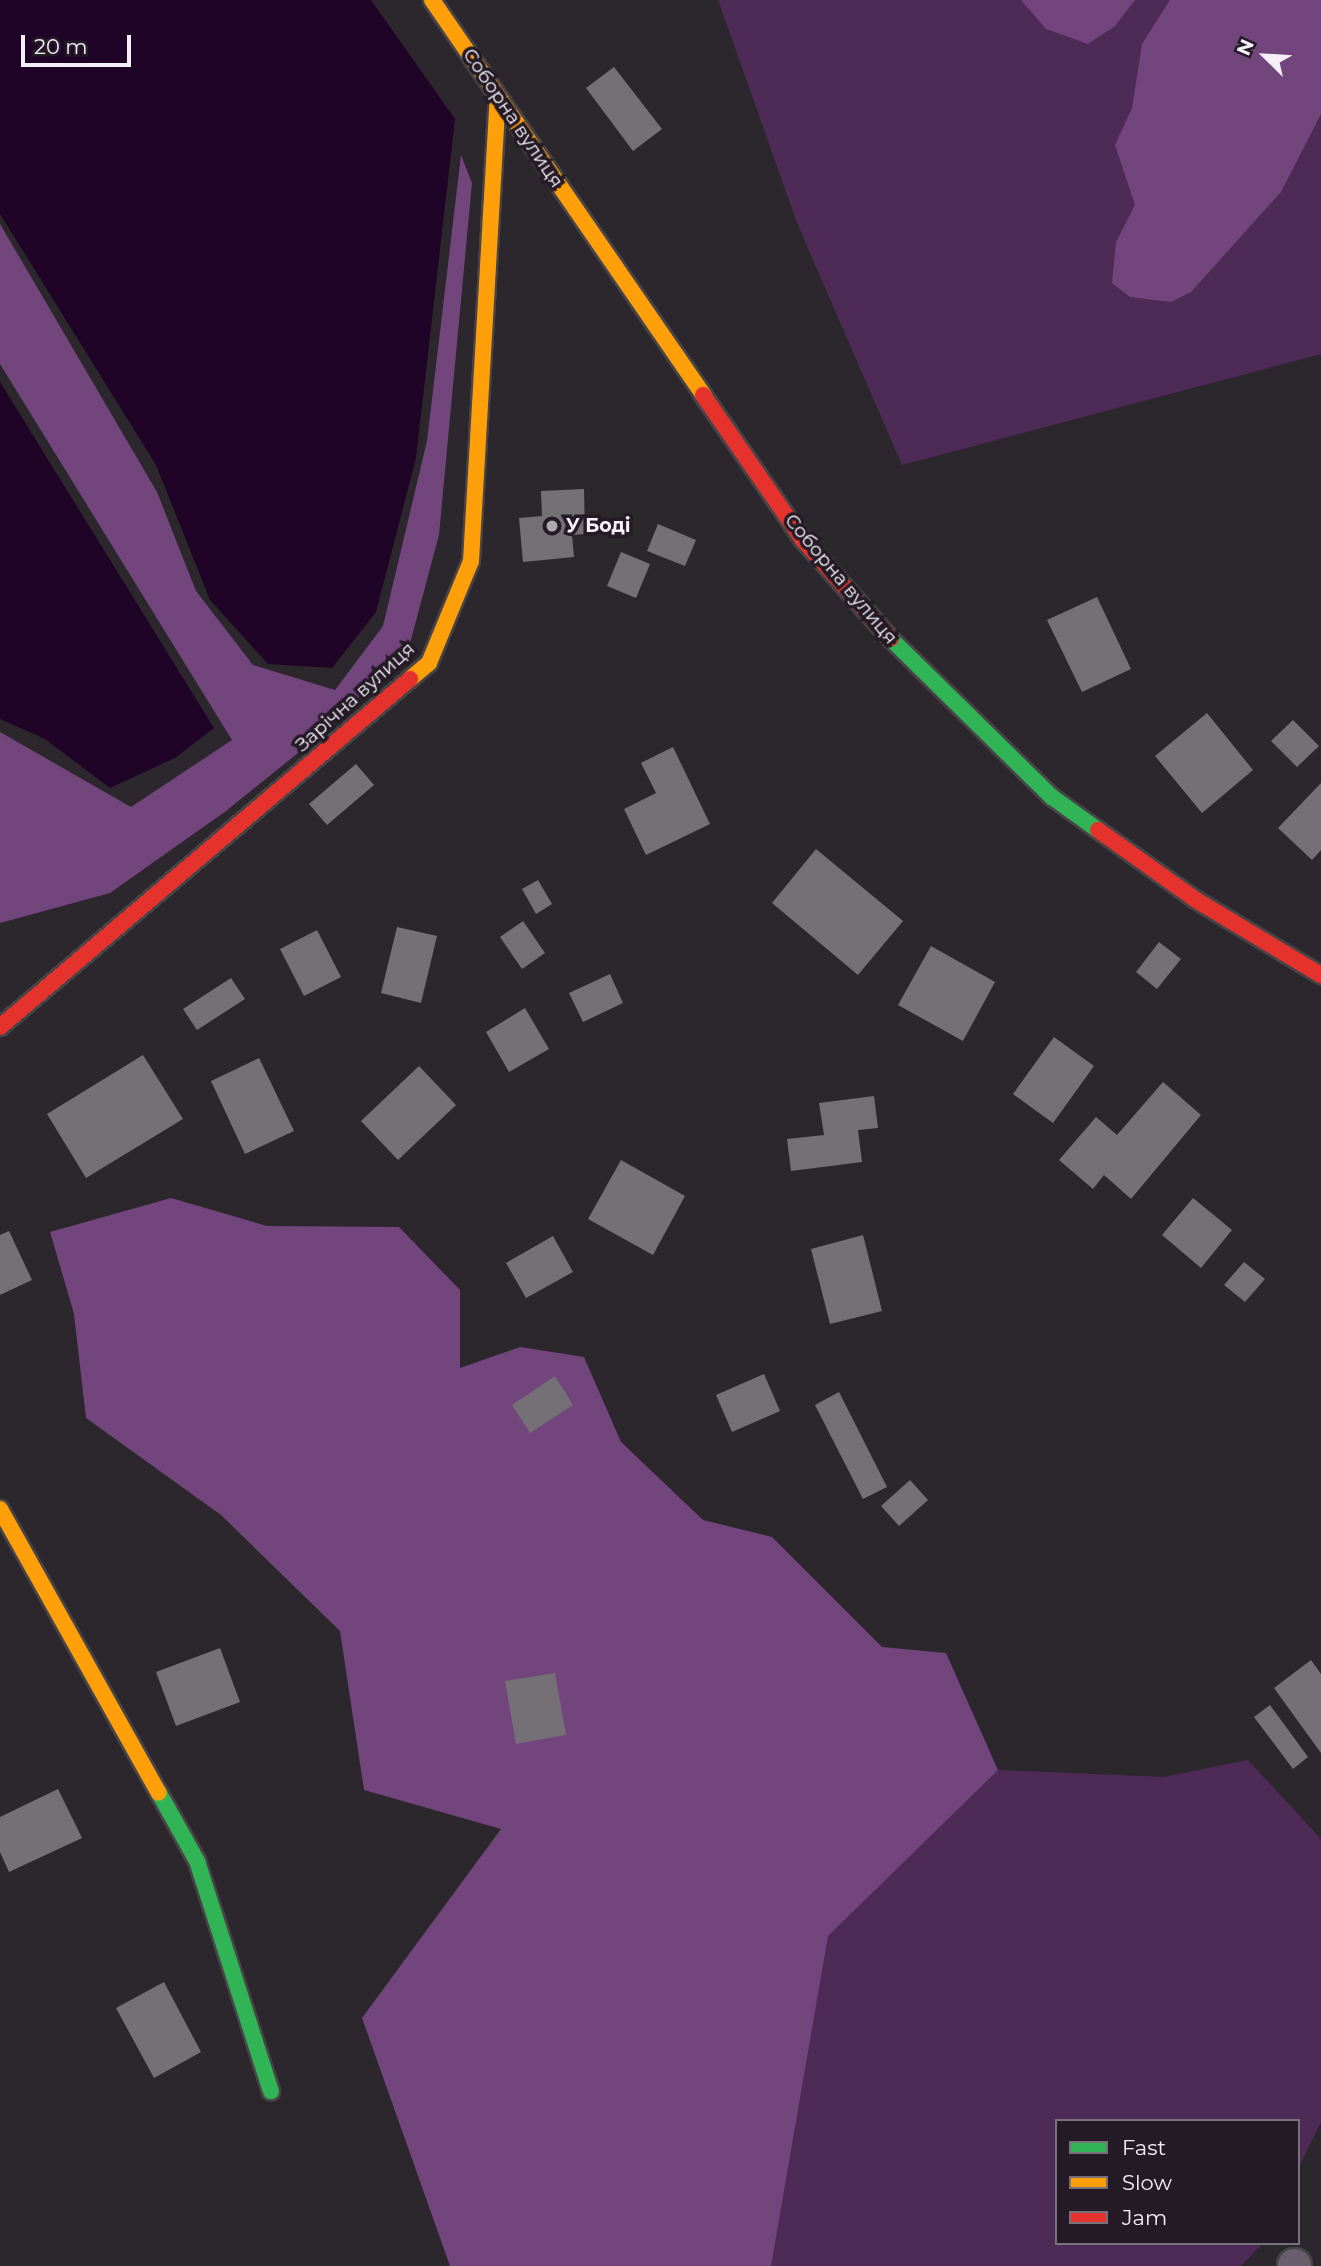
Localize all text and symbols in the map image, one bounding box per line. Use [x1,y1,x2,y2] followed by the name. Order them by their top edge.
[24,21,135,65] scale bar
[1230,21,1300,91] north arrow
[34,34,88,59] text: 20 m
[1232,36,1259,59] text: N
[458,44,568,192] street label: Соборна вулиця
[780,509,902,649] street label: Соборна вулиця
[566,515,631,537] place label: У Боді
[544,518,560,534] marker: У Боді
[291,637,419,757] street label: Зарічна вулиця
[1055,2119,1300,2245] legend
[1122,2135,1166,2160] text: Fast
[1122,2170,1172,2195] text: Slow
[1122,2205,1167,2230] text: Jam

